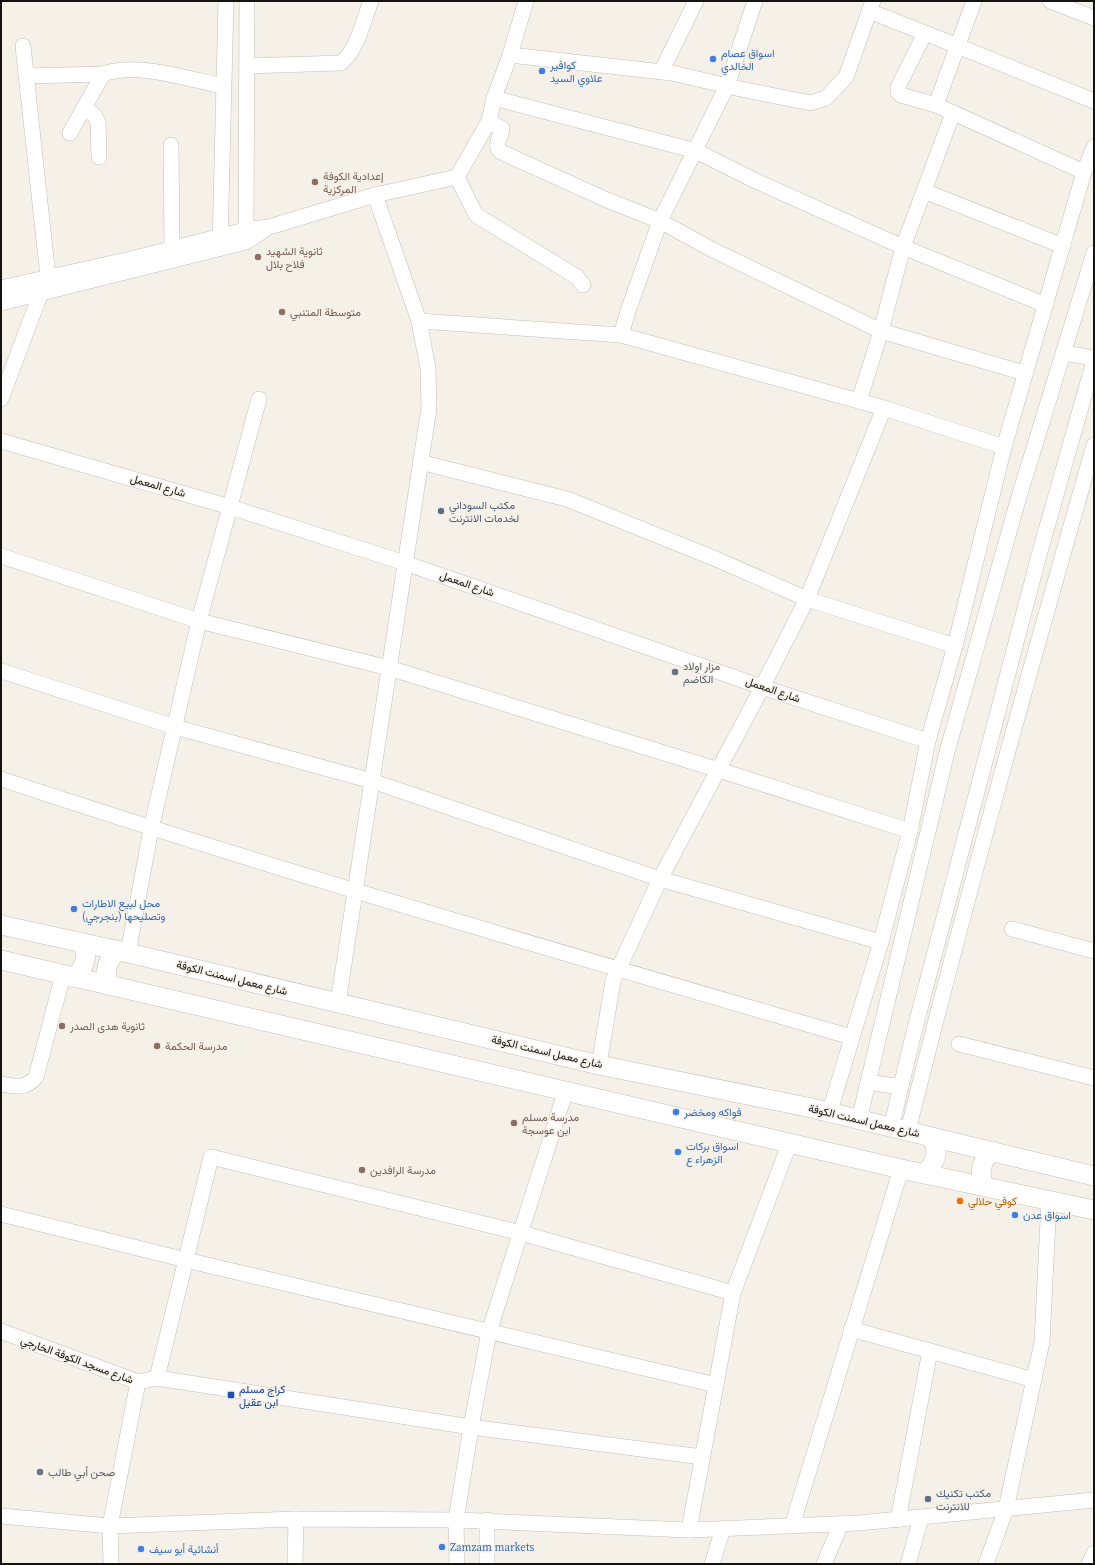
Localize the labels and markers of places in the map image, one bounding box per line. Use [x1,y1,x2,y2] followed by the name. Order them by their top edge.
[721,46,774,76] place label: اسواق عصام الخالدي
[708,54,718,64] marker: اسواق عصام الخالدي
[549,58,603,88] place label: كوافير علاوي السيد
[537,66,547,76] marker: كوافير علاوي السيد
[323,169,384,197] place label: إعدادية الكوفة المركزية
[310,177,320,187] marker: إعدادية الكوفة المركزية
[266,244,323,272] place label: ثانوية الشهيد فلاح بلال
[253,252,263,262] marker: ثانوية الشهيد فلاح بلال
[290,305,361,322] place label: متوسطة المتنبي
[277,307,287,317] marker: متوسطة المتنبي
[449,498,519,526] place label: مكتب السوداني لخدمات الانترنت
[436,506,446,516] marker: مكتب السوداني لخدمات الانترنت
[683,659,720,687] place label: مزار اولاد الكاضم
[670,667,680,677] marker: مزار اولاد الكاضم
[82,896,166,926] place label: محل لبيع الاطارات وتصليحها (بنجرجي)
[69,904,79,914] marker: محل لبيع الاطارات وتصليحها (بنجرجي)
[69,1019,145,1034] place label: ثانوية هدى الصدر
[57,1021,67,1031] marker: ثانوية هدى الصدر
[165,1039,228,1054] place label: مدرسة الحكمة
[152,1041,162,1051] marker: مدرسة الحكمة
[683,1105,742,1120] place label: فواكه ومخضر
[671,1107,681,1117] marker: فواكه ومخضر
[522,1110,579,1138] place label: مدرسة مسلم ابن عوسجة
[509,1118,519,1128] marker: مدرسة مسلم ابن عوسجة
[686,1139,739,1167] place label: اسواق بركات الزهراء ع
[673,1147,683,1157] marker: اسواق بركات الزهراء ع
[370,1163,436,1178] place label: مدرسة الرافدين
[357,1165,367,1175] marker: مدرسة الرافدين
[968,1194,1017,1211] place label: كوفي حلالي
[955,1196,965,1206] marker: كوفي حلالي
[1023,1208,1071,1223] place label: اسواق عدن
[1010,1210,1020,1220] marker: اسواق عدن
[239,1382,286,1410] place label: كراج مسلم ابن عقيل
[226,1390,236,1400] marker: كراج مسلم ابن عقيل
[48,1465,115,1482] place label: صحن أبي طالب
[35,1467,45,1477] marker: صحن أبي طالب
[936,1486,991,1514] place label: مكتب تكنيك للانترنت
[923,1494,933,1504] marker: مكتب تكنيك للانترنت
[450,1540,535,1555] place label: Zamzam markets
[149,1542,219,1557] place label: أنشائية أبو سيف
[437,1542,447,1552] marker: Zamzam markets
[136,1544,146,1554] marker: أنشائية أبو سيف

